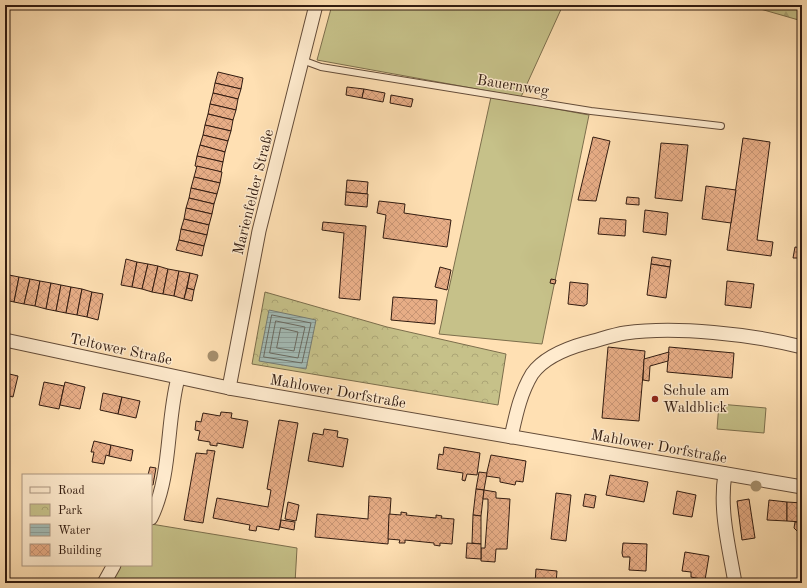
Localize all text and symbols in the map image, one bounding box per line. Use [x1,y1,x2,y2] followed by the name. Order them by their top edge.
[476,73,550,100] street label: Bauernweg
[232,128,277,257] street label: Marienfelder Straße
[68,332,173,369] street label: Teltower Straße
[269,373,407,412] street label: Mahlower Dorfstraße
[663,384,730,416] place label: Schule am Waldblick
[650,394,660,404] marker: Schule am Waldblick
[590,428,728,467] street label: Mahlower Dorfstraße
[22,474,152,566] legend
[58,485,85,497] text: Road
[58,505,83,517] text: Park
[58,525,91,537] text: Water
[58,545,102,557] text: Building

